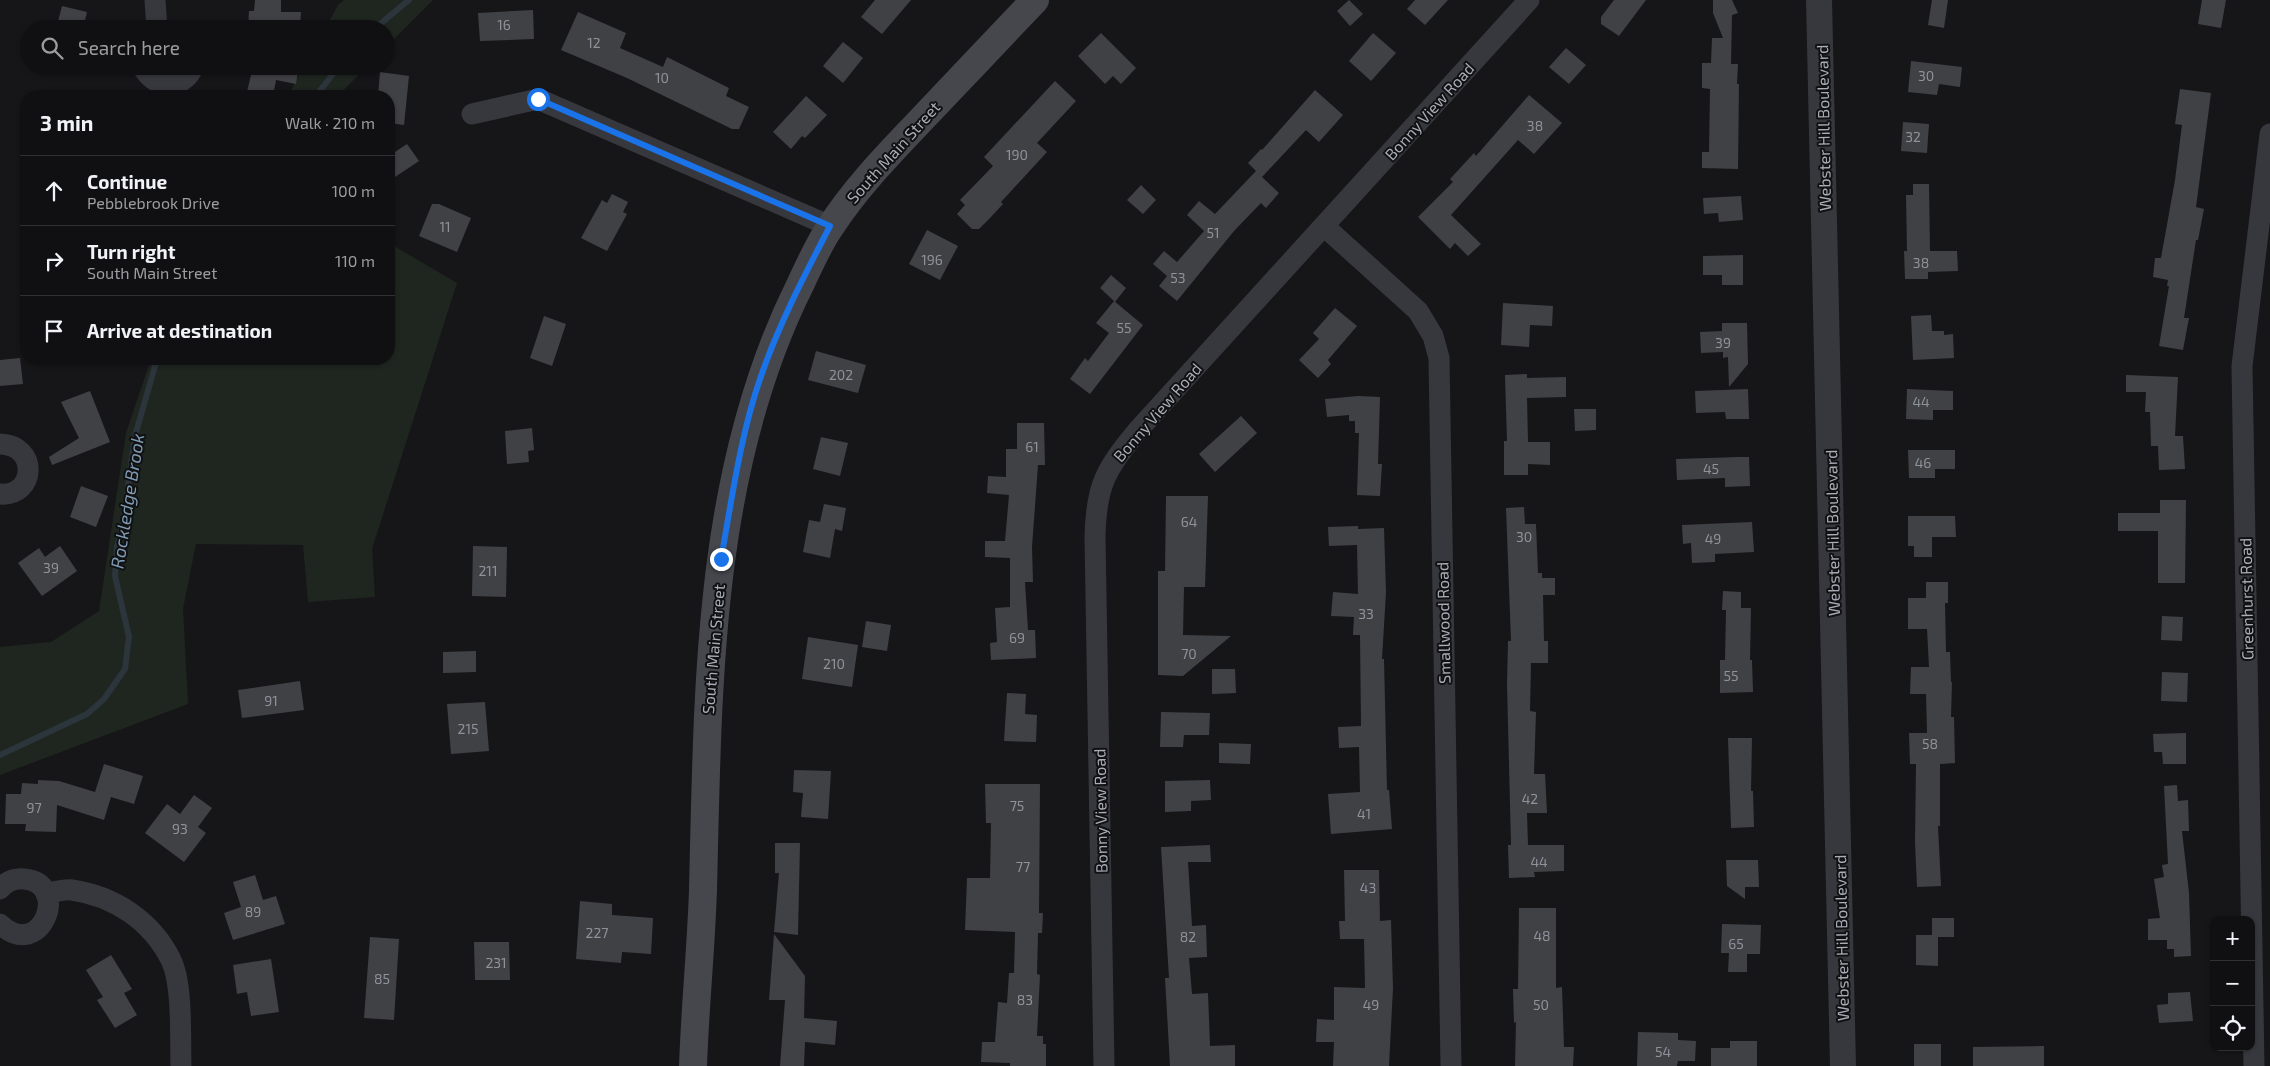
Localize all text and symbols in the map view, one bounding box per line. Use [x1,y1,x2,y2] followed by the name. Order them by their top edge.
[497,16,511,33] house number: 16
[20,20,395,75] search box
[38,34,66,62] icon: search
[587,34,601,51] house number: 12
[78,36,180,59] text: Search here
[1812,45,1834,211] street label: Webster Hill Boulevard
[1380,58,1478,164] street label: Bonny View Road
[1918,67,1934,84] house number: 30
[655,69,669,86] house number: 10
[527,88,550,111] route start
[842,97,944,207] street label: South Main Street
[40,110,93,135] text: 3 min
[285,113,375,132] text: Walk · 210 m
[1527,117,1543,134] house number: 38
[1905,128,1921,145] house number: 32
[1006,146,1028,163] house number: 190
[87,170,167,193] text: Continue
[40,177,68,205] icon: ahead
[332,181,375,200] text: 100 m
[87,193,220,212] text: Pebblebrook Drive
[439,218,451,235] house number: 11
[1206,224,1220,241] house number: 51
[87,240,175,263] text: Turn right
[40,247,68,275] icon: right
[335,251,375,270] text: 110 m
[921,251,943,268] house number: 196
[1913,254,1929,271] house number: 38
[87,263,217,282] text: South Main Street
[1170,269,1186,286] house number: 53
[40,317,68,345] icon: arrive
[87,319,272,342] text: Arrive at destination
[1116,319,1132,336] house number: 55
[1715,334,1731,351] house number: 39
[1109,359,1205,465] street label: Bonny View Road
[829,366,853,383] house number: 202
[1912,393,1930,410] house number: 44
[105,432,149,570] water label: Rockledge Brook
[1025,438,1039,455] house number: 61
[1821,450,1843,616] street label: Webster Hill Boulevard
[1915,454,1931,471] house number: 46
[1703,460,1719,477] house number: 45
[1181,513,1197,530] house number: 64
[1516,528,1532,545] house number: 30
[1705,530,1721,547] house number: 49
[2235,538,2257,660] street label: Greenhurst Road
[710,548,733,571] route end
[43,559,59,576] house number: 39
[478,562,498,579] house number: 211
[1432,562,1454,684] street label: Smallwood Road
[698,583,728,715] street label: South Main Street
[1358,605,1374,622] house number: 33
[1009,629,1025,646] house number: 69
[1181,645,1197,662] house number: 70
[823,655,845,672] house number: 210
[1723,667,1739,684] house number: 55
[264,692,278,709] house number: 91
[458,720,478,737] house number: 215
[1922,735,1938,752] house number: 58
[1089,749,1111,873] street label: Bonny View Road
[1522,790,1538,807] house number: 42
[1010,797,1024,814] house number: 75
[26,799,42,816] house number: 97
[1357,805,1371,822] house number: 41
[172,820,188,837] house number: 93
[1530,853,1548,870] house number: 44
[1830,855,1852,1021] street label: Webster Hill Boulevard
[1016,858,1030,875] house number: 77
[1360,879,1376,896] house number: 43
[245,903,261,920] house number: 89
[2210,916,2255,1051] map controls
[2210,916,2255,961] button: +
[586,924,608,941] house number: 227
[1533,927,1551,944] house number: 48
[1180,928,1196,945] house number: 82
[1728,935,1744,952] house number: 65
[485,954,507,971] house number: 231
[2210,961,2255,1006] button: −
[374,970,390,987] house number: 85
[1017,991,1033,1008] house number: 83
[1363,996,1379,1013] house number: 49
[1533,996,1549,1013] house number: 50
[2210,1006,2255,1051] button: locate
[1655,1043,1671,1060] house number: 54

